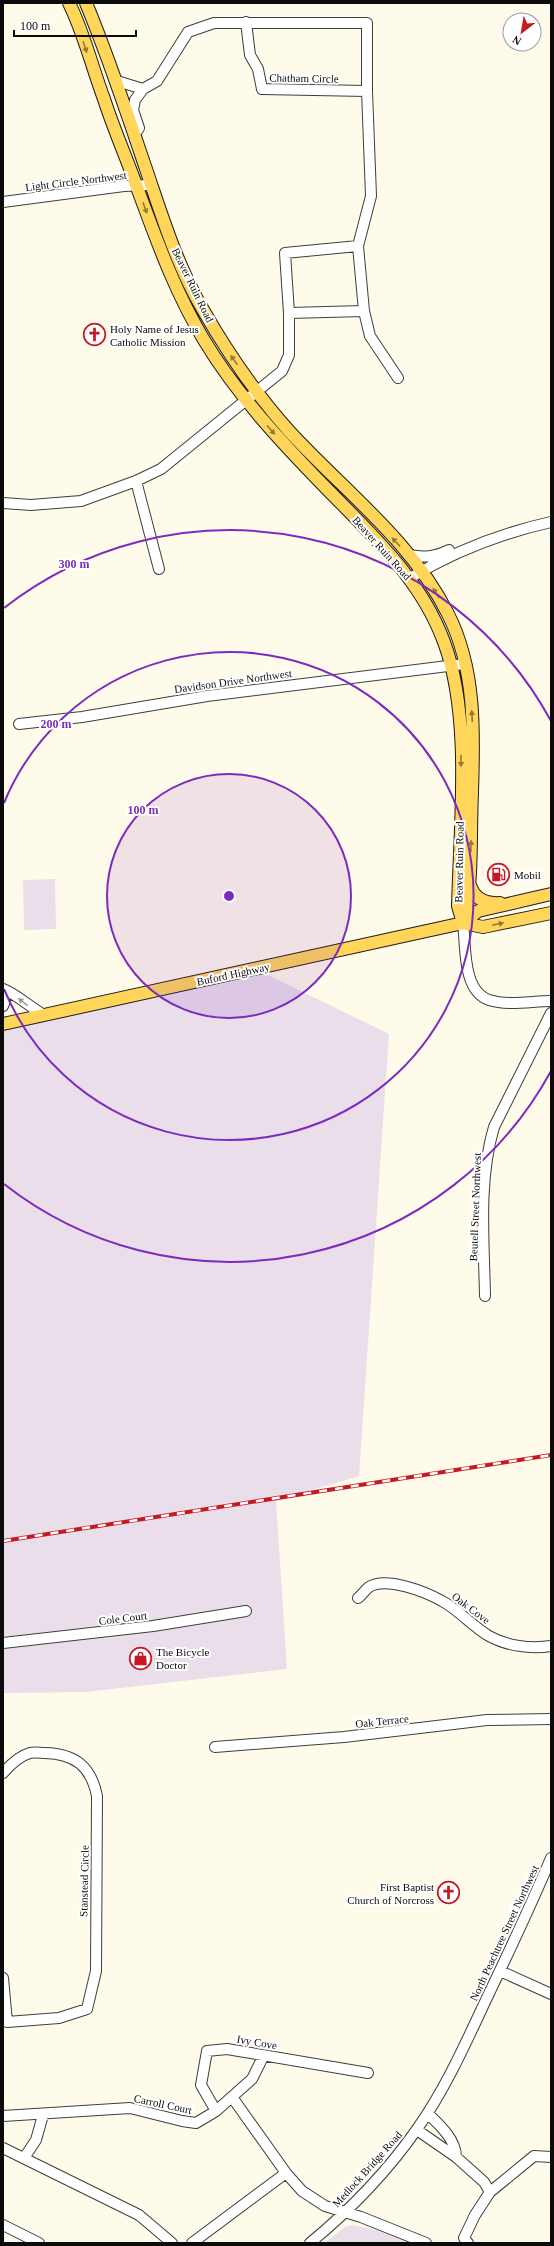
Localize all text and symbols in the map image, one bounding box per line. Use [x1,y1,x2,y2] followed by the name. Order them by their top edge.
[14,12,136,38] scale bar
[502,12,542,52] north arrow
[20,19,51,33] text: 100 m
[510,33,523,48] text: N
[83,41,89,53] one-way arrow
[269,71,339,85] street label: Chatham Circle
[25,169,127,193] street label: Light Circle Northwest
[142,203,148,215] one-way arrow
[170,246,216,325] street label: Beaver Ruin Road
[81,322,107,348] church icon: Holy Name of Jesus Catholic Mission
[110,323,199,348] place label: Holy Name of Jesus Catholic Mission
[230,354,238,365] one-way arrow
[266,425,276,435] one-way arrow
[350,514,414,583] street label: Beaver Ruin Road
[392,537,401,547] one-way arrow
[59,557,90,571] text: 300 m
[432,587,439,599] one-way arrow
[173,667,293,695] street label: Davidson Drive Northwest
[469,709,475,722] one-way arrow
[41,717,72,731] text: 200 m
[457,755,464,767] one-way arrow
[128,803,159,817] text: 100 m
[452,821,466,903] street label: Beaver Ruin Road
[468,839,474,852] one-way arrow
[486,862,512,888] fuel station icon: Mobil
[514,869,541,881] place label: Mobil
[222,889,236,903] centre of rings
[492,921,504,927] one-way arrow
[195,960,271,988] street label: Buford Highway
[18,998,29,1006] one-way arrow
[467,1152,483,1262] street label: Beutell Street Northwest
[450,1590,492,1626] street label: Oak Cove
[98,1609,148,1627] street label: Cole Court
[127,1645,153,1671] shop icon: The Bicycle Doctor
[156,1646,210,1671] place label: The Bicycle Doctor
[355,1712,409,1730] street label: Oak Terrace
[77,1845,91,1917] street label: Stanstead Circle
[467,1863,541,2003] street label: North Peachtree Street Northwest
[436,1880,462,1906] church icon: First Baptist Church of Norcross
[347,1881,434,1906] place label: First Baptist Church of Norcross
[236,2033,278,2051] street label: Ivy Cove
[133,2092,193,2116] street label: Carroll Court
[330,2128,404,2209] street label: Medlock Bridge Road

